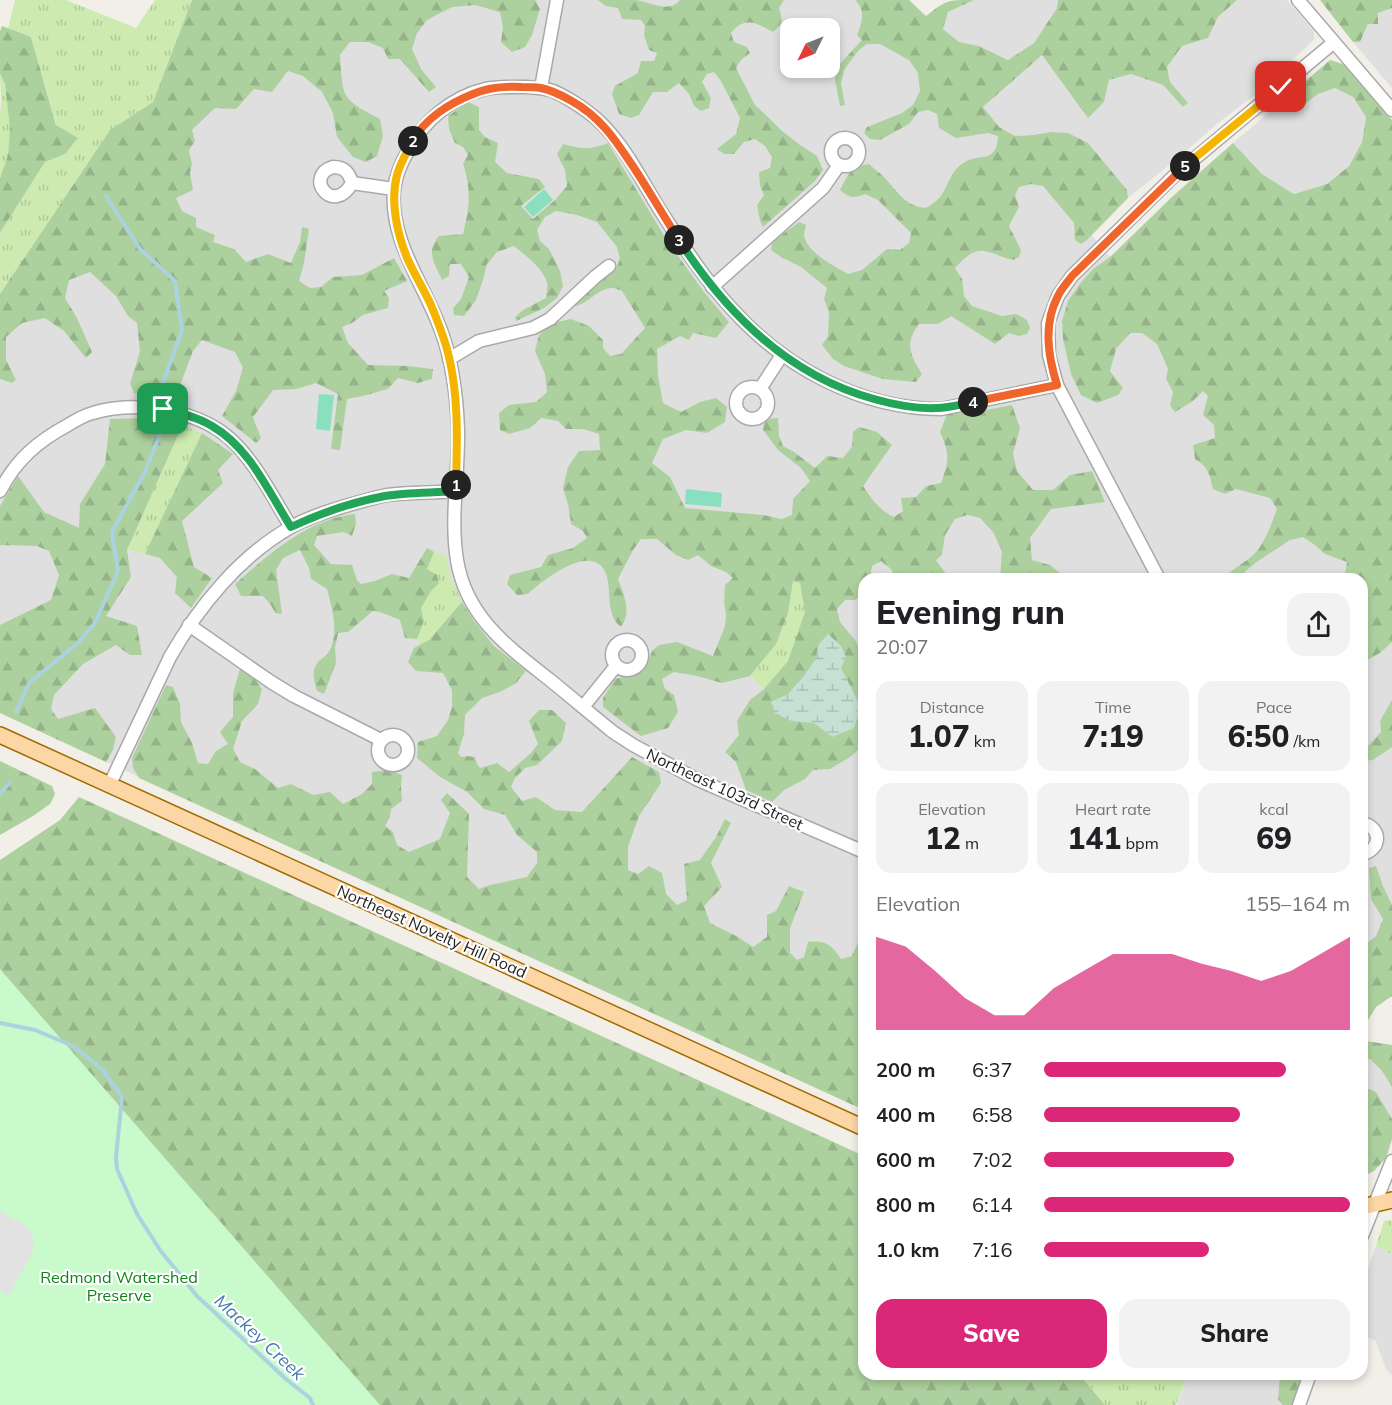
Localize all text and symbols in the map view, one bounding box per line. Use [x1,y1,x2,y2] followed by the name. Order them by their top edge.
[780,18,840,78] north arrow
[780,18,840,78] map controls
[1255,61,1306,112] pin
[1264,70,1297,103] icon: check
[398,126,428,156] pin: 2
[408,131,418,151] text: 2
[1170,151,1200,181] pin: 5
[1180,156,1190,176] text: 5
[664,225,694,255] pin: 3
[674,230,684,250] text: 3
[137,383,188,434] pin
[958,387,988,417] pin: 4
[146,392,179,425] icon: arrive
[968,392,978,412] text: 4
[441,470,471,500] pin: 1
[451,475,461,495] text: 1
[876,591,1065,632] text: Evening run
[1287,593,1350,656] button: share
[876,634,929,659] text: 20:07
[920,697,984,717] text: Distance
[1095,697,1131,717] text: Time
[1256,697,1292,717] text: Pace
[908,717,970,755] text: 1.07
[1082,717,1144,755] text: 7:19
[1228,717,1289,755] text: 6:50
[970,731,996,751] text: km
[1289,731,1320,751] text: /km
[643,744,807,834] street label: Northeast 103rd Street
[918,799,986,819] text: Elevation
[1075,799,1151,819] text: Heart rate
[1259,799,1289,819] text: kcal
[925,819,961,857] text: 12
[1067,819,1121,857] text: 141
[1256,819,1292,857] text: 69
[961,833,979,853] text: m
[1121,833,1159,853] text: bpm
[334,880,530,982] street label: Northeast Novelty Hill Road
[876,891,961,916] text: Elevation
[1245,891,1350,916] text: 155–164 m
[876,1057,935,1082] text: 200 m
[972,1057,1013,1082] text: 6:37
[876,1102,935,1127] text: 400 m
[972,1102,1013,1127] text: 6:58
[876,1147,935,1172] text: 600 m
[972,1147,1013,1172] text: 7:02
[876,1192,935,1217] text: 800 m
[972,1192,1013,1217] text: 6:14
[876,1237,939,1262] text: 1.0 km
[972,1237,1013,1262] text: 7:16
[40,1267,198,1305] park label: Redmond Watershed Preserve
[210,1289,311,1385] water label: Mackey Creek
[876,1299,1107,1368] button: Save
[1119,1299,1350,1368] button: Share

